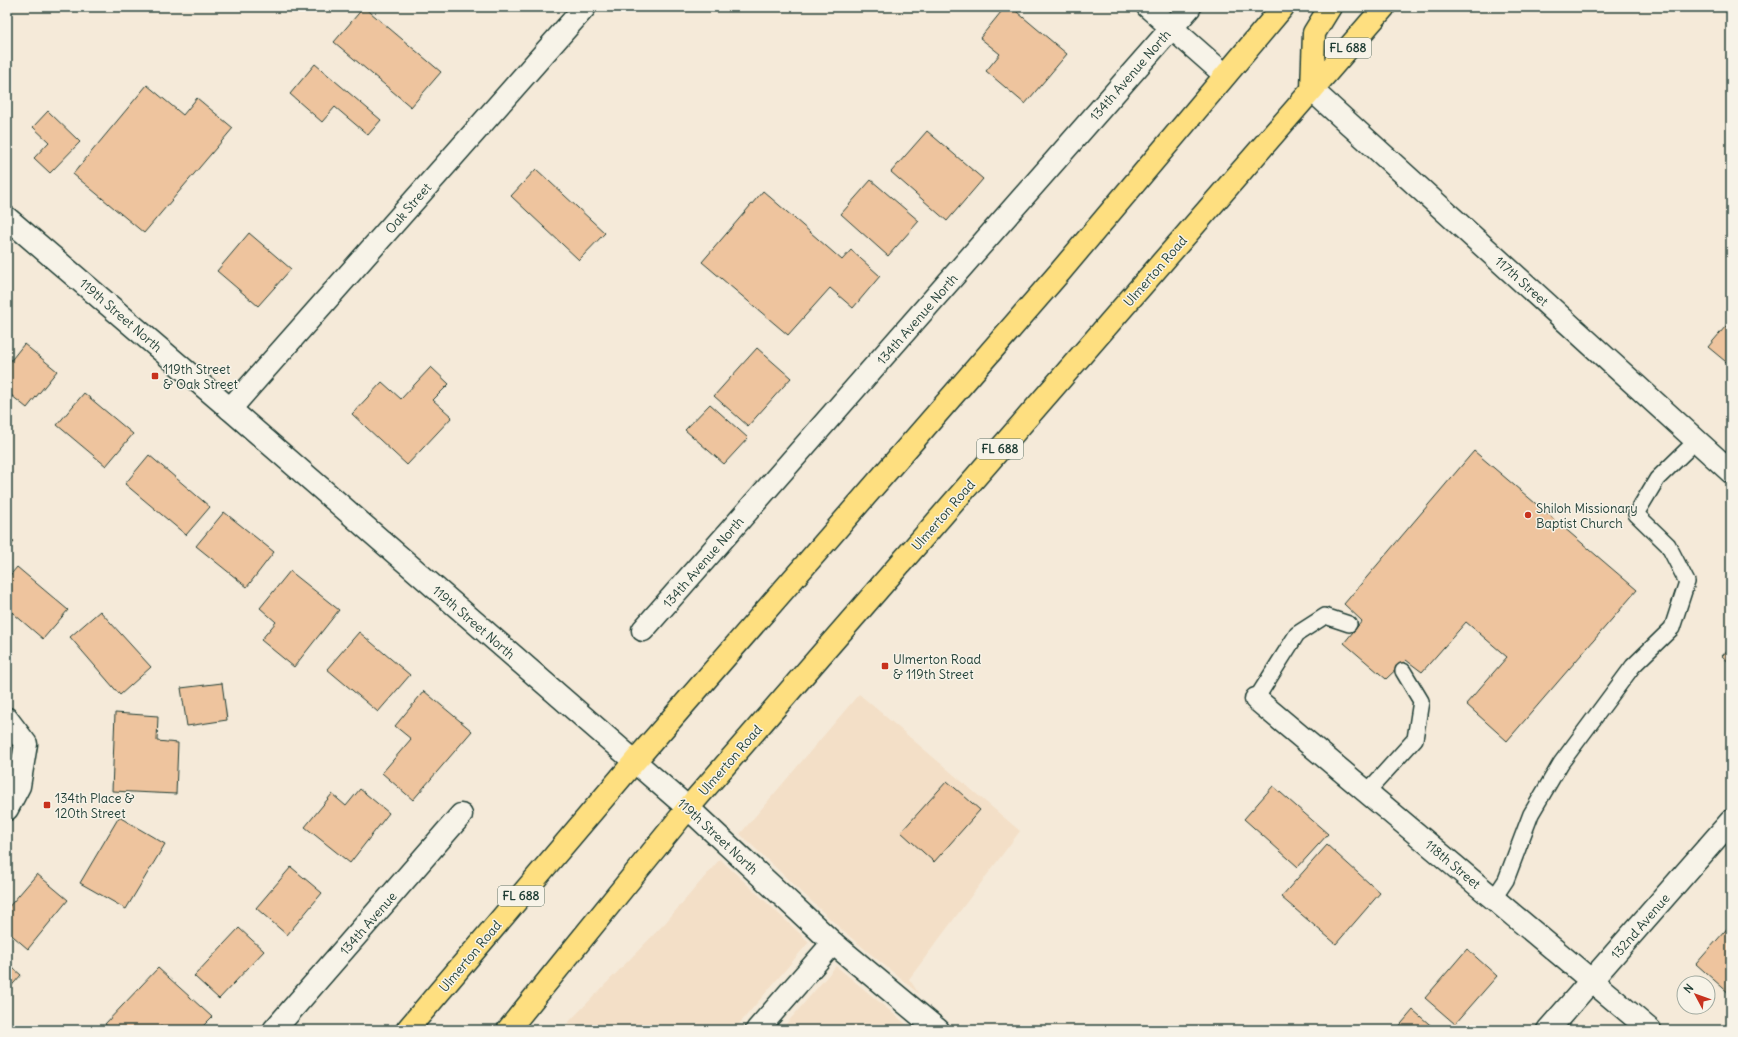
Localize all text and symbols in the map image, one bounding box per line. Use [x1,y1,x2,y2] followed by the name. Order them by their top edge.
[1086,26,1175,124] street label: 134th Avenue North
[1325,38,1371,58] road number: FL 688
[382,179,436,237] street label: Oak Street
[1120,232,1191,310] street label: Ulmerton Road
[1491,253,1552,310] street label: 117th Street
[873,270,962,368] street label: 134th Avenue North
[76,275,166,356] street label: 119th Street North
[163,361,239,393] place label: 119th Street & Oak Street
[150,371,160,381] marker: 119th Street & Oak Street
[977,439,1023,459] road number: FL 688
[908,476,979,554] street label: Ulmerton Road
[1536,500,1638,532] place label: Shiloh Missionary Baptist Church
[1523,510,1533,520] marker: Shiloh Missionary Baptist Church
[659,513,748,611] street label: 134th Avenue North
[429,582,519,663] street label: 119th Street North
[893,651,982,683] place label: Ulmerton Road & 119th Street
[880,661,890,671] marker: Ulmerton Road & 119th Street
[695,721,766,799] street label: Ulmerton Road
[55,790,135,822] place label: 134th Place & 120th Street
[674,795,762,878] street label: 119th Street North
[42,800,52,810] marker: 134th Place & 120th Street
[1421,836,1484,893] street label: 118th Street
[498,886,544,906] road number: FL 688
[336,888,401,959] street label: 134th Avenue
[1607,890,1674,963] street label: 132nd Avenue
[436,917,505,996] street label: Ulmerton Road
[1676,975,1716,1015] north arrow
[1681,981,1696,996] text: N

